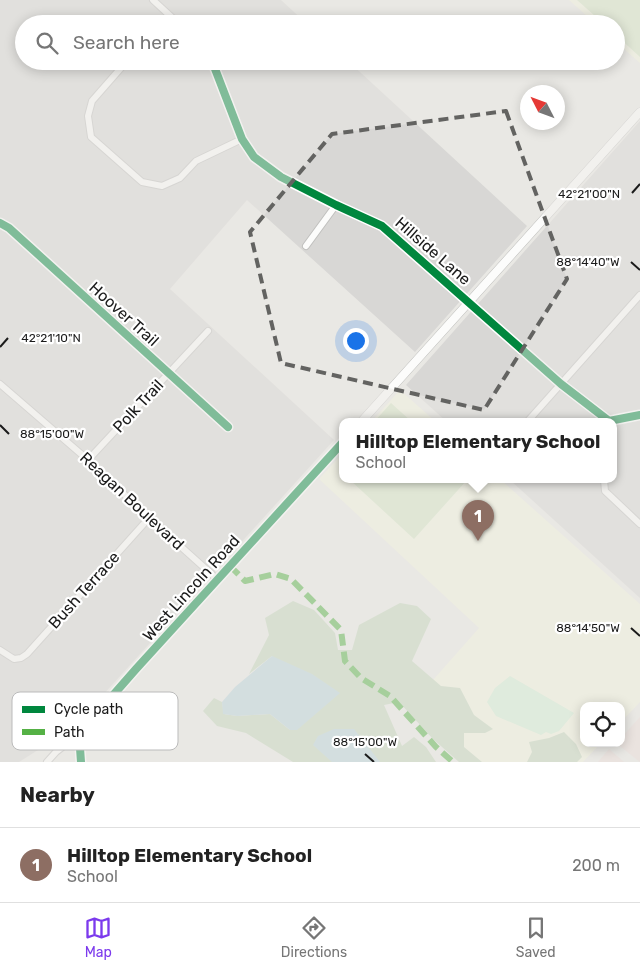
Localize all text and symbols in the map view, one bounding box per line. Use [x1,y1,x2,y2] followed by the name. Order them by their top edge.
[15,15,625,70] search box
[33,29,61,57] icon: search
[73,31,180,54] text: Search here
[520,85,565,130] north arrow
[558,187,620,201] text: 42°21'00"N
[391,213,475,289] street label: Hillside Lane
[556,255,620,269] text: 88°14'40"W
[85,278,163,350] street label: Hoover Trail
[343,328,369,354] your location
[21,331,81,345] text: 42°21'10"N
[109,376,167,436] street label: Polk Trail
[339,418,617,483] popup
[20,427,84,441] text: 88°15'00"W
[355,430,601,453] text: Hilltop Elementary School
[76,448,188,554] street label: Reagan Boulevard
[355,453,406,472] text: School
[462,500,494,541] pin: 1
[139,531,243,645] street label: West Lincoln Road
[44,548,124,632] street label: Bush Terrace
[556,621,620,635] text: 88°14'50"W
[12,692,178,750] legend
[54,701,123,718] text: Cycle path
[580,702,625,747] map controls
[580,702,625,747] button: locate
[54,724,85,741] text: Path
[333,735,397,749] text: 88°15'00"W
[20,782,95,807] text: Nearby
[67,844,312,867] text: Hilltop Elementary School
[32,856,40,875] text: 1
[572,856,620,875] text: 200 m
[67,867,118,886] text: School
[84,914,112,961] tab: Map
[281,914,347,961] tab: Directions
[516,914,556,961] tab: Saved

